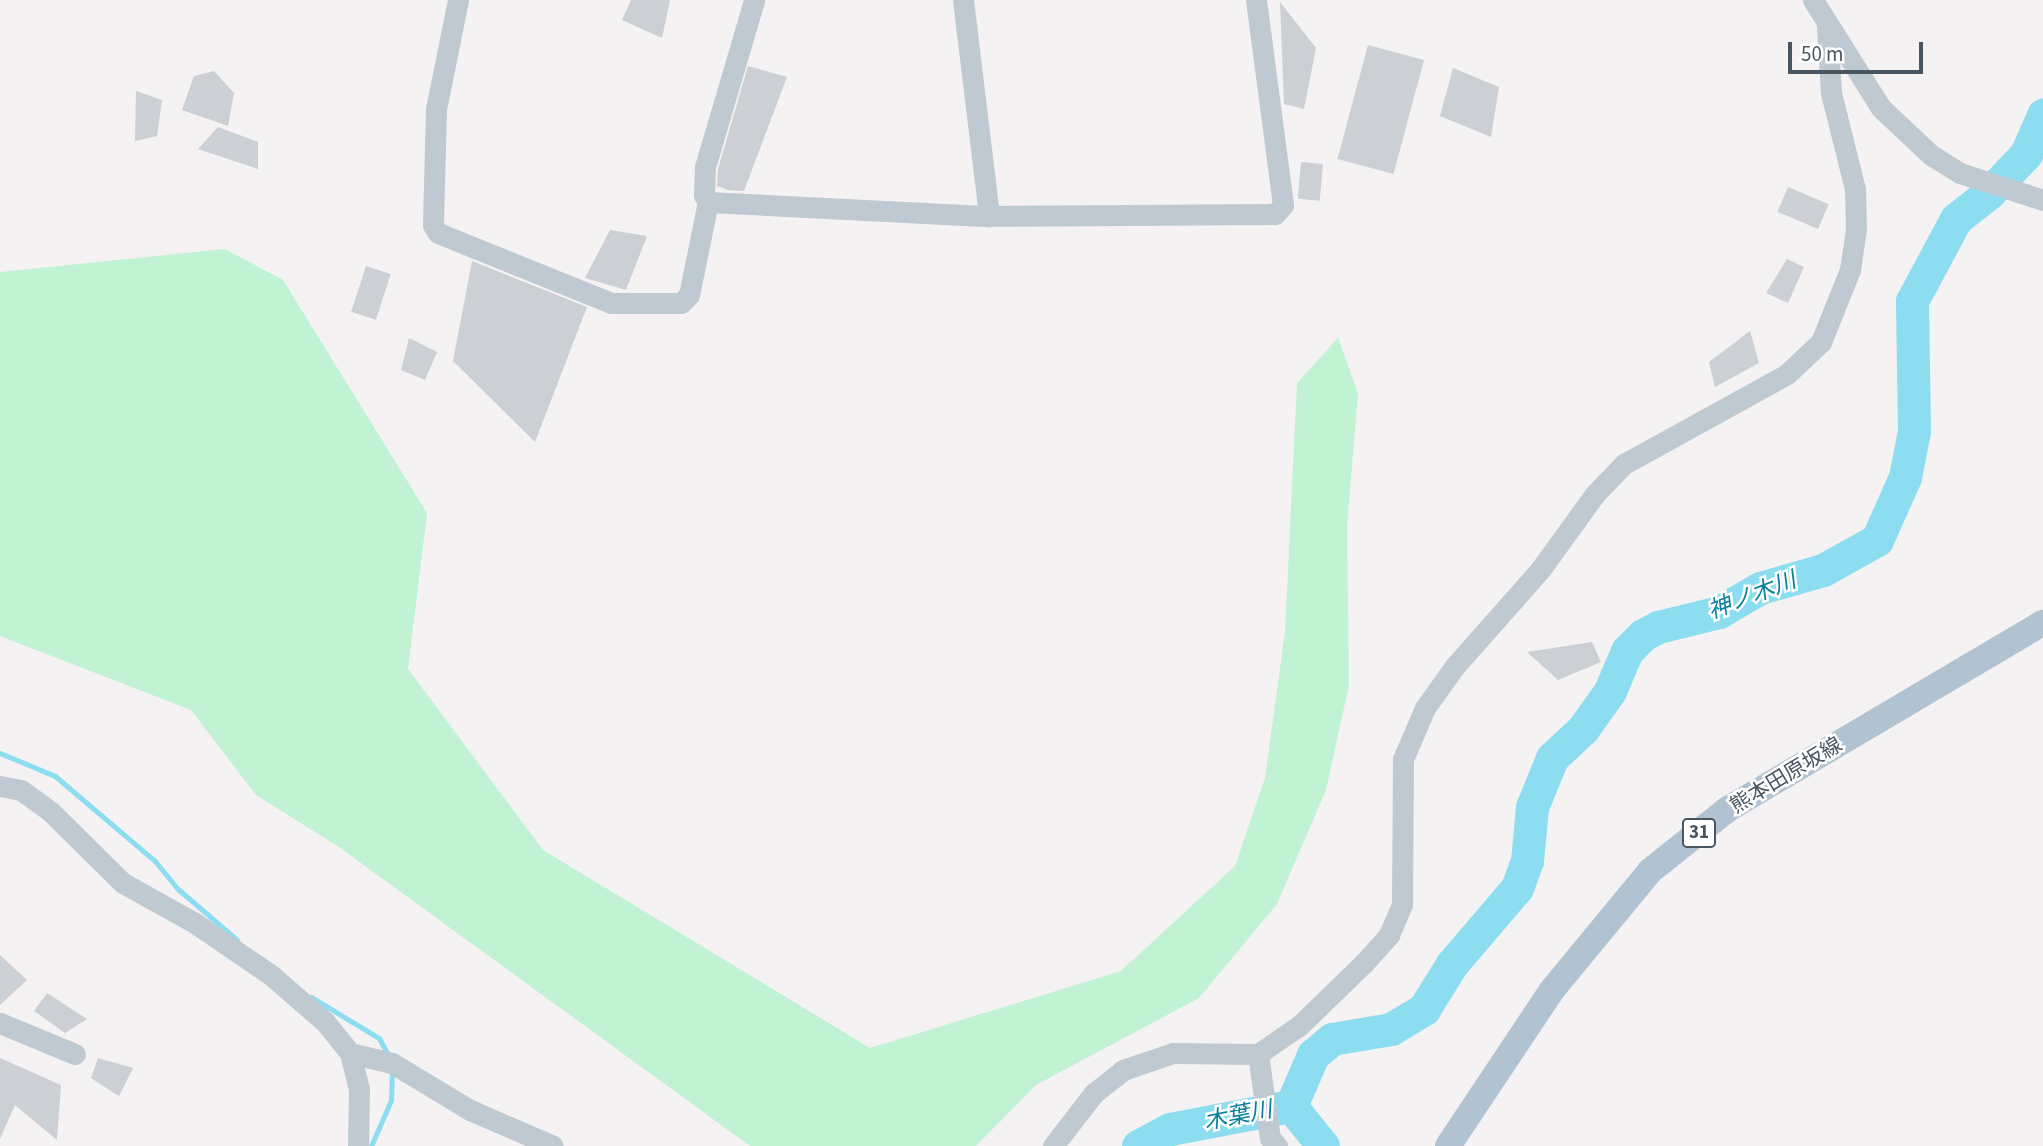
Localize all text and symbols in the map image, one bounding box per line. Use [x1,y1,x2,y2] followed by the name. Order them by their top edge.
[1791,28,1926,72] scale bar
[1801,39,1843,69] text: 50 m
[1704,567,1800,625] water label: 神ノ木川
[1726,732,1846,818] street label: 熊本田原坂線
[1682,818,1716,848] road number: 31
[1202,1096,1274,1136] water label: 木葉川

